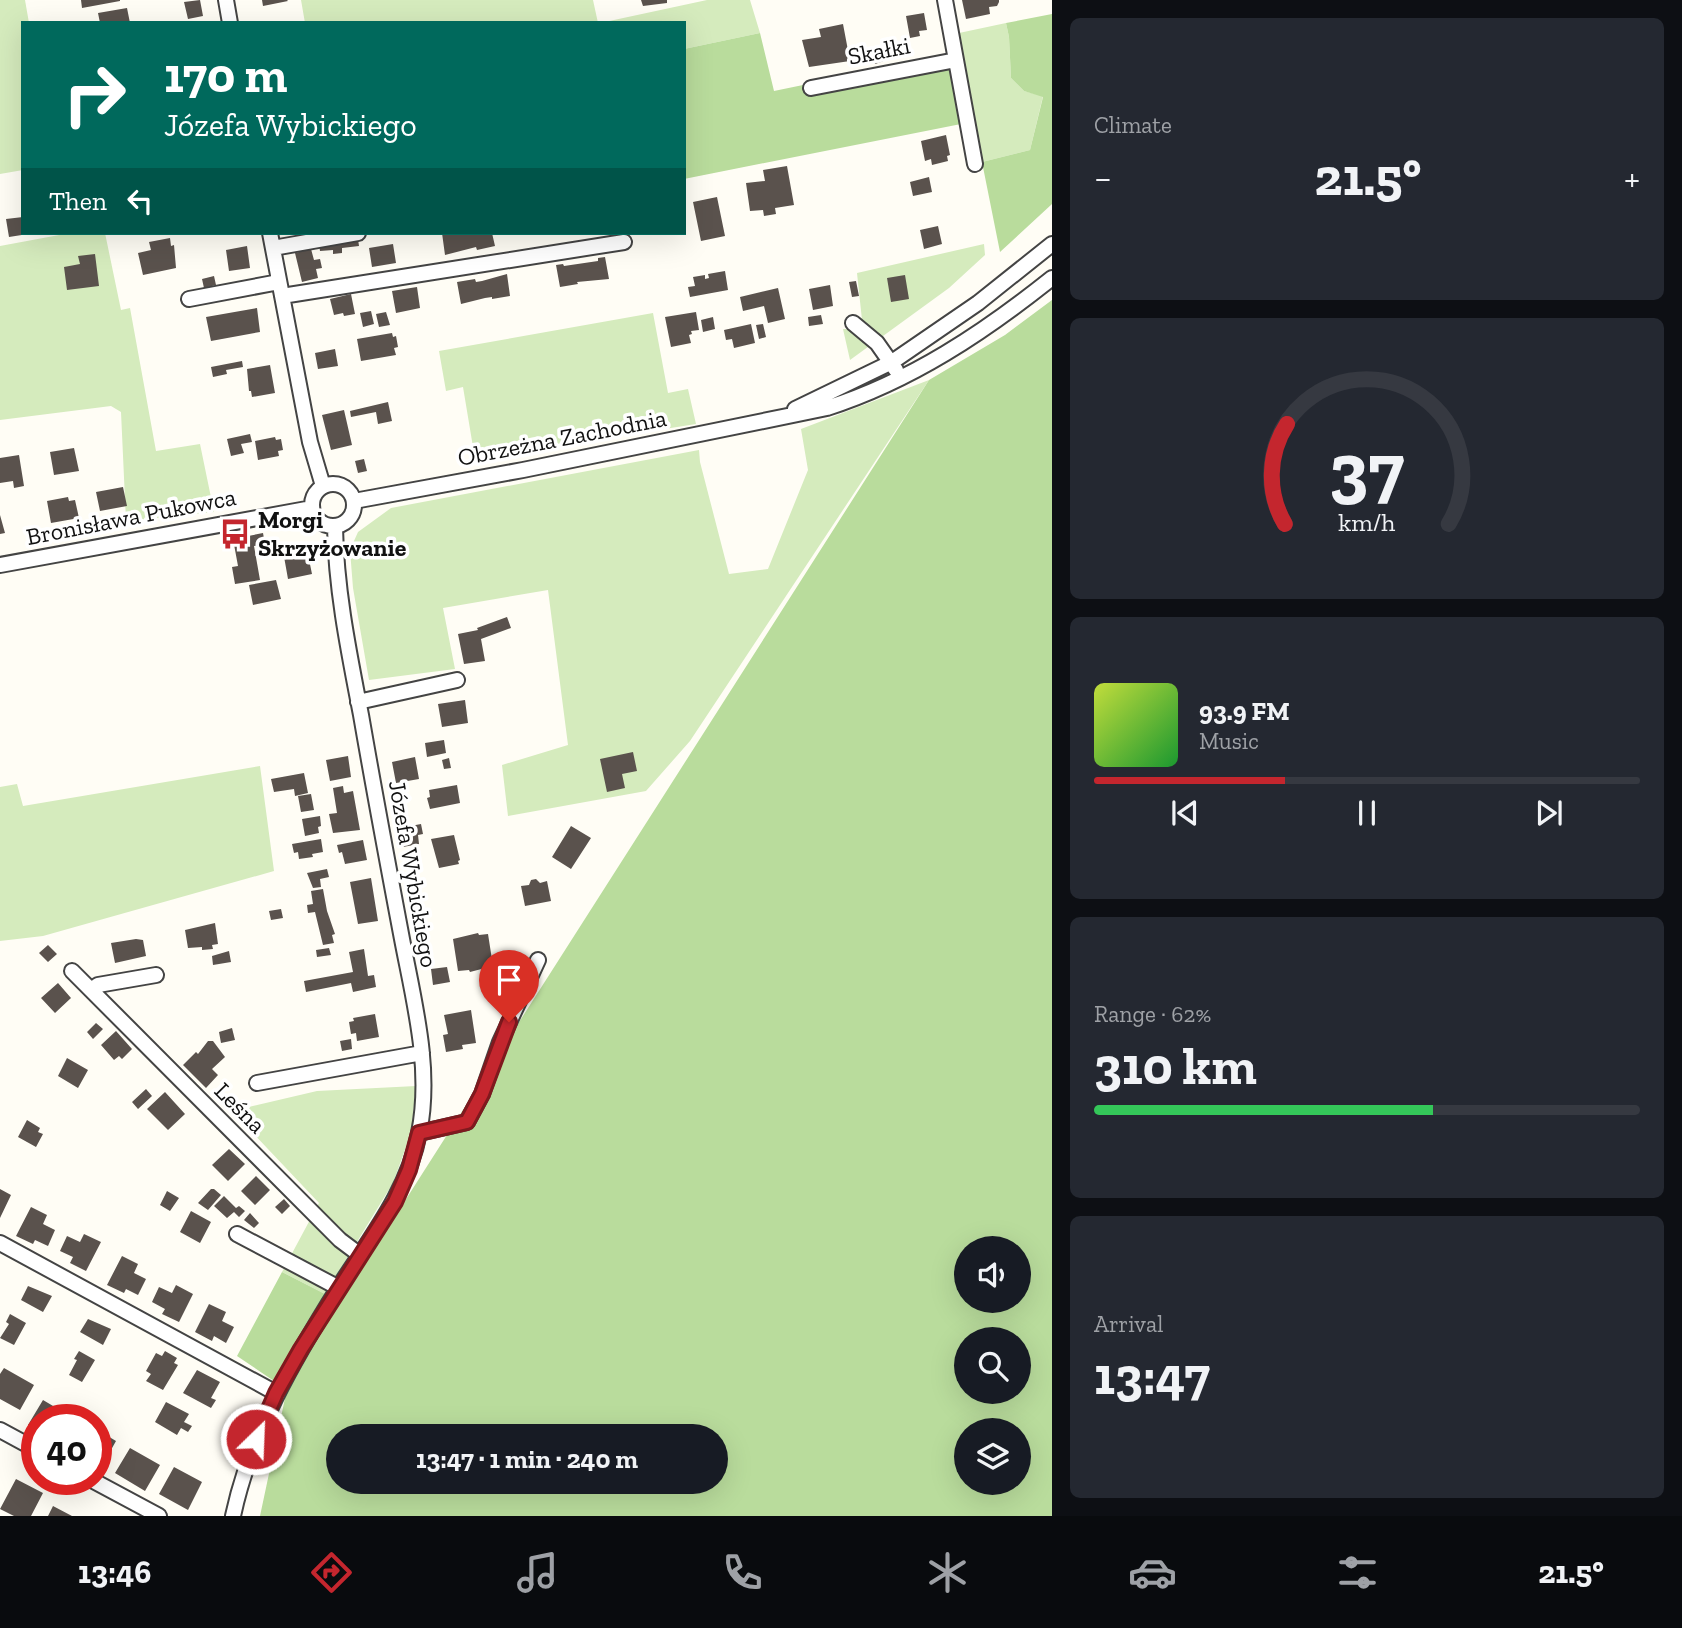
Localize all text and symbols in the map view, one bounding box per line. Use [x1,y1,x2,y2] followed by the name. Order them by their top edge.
[845,30,913,71] street label: Skałki
[164,46,287,105] text: 170 m
[49,49,140,140] icon: right
[164,106,417,144] text: Józefa Wybickiego
[1094,111,1172,139] text: Climate
[1314,146,1421,208] text: 21.5°
[1094,155,1112,201] text: −
[1624,155,1640,201] text: +
[121,182,159,220] icon: left
[49,185,107,217] text: Then
[455,403,669,472] street label: Obrzeżna Zachodnia
[1330,426,1404,514] text: 37
[24,482,239,551] street label: Bronisława Pukowca
[258,505,407,562] place label: Morgi Skrzyżowanie
[1338,507,1396,537] text: km/h
[218,517,252,551] bus stop icon: Morgi Skrzyżowanie
[1199,695,1290,727] text: 93.9 FM
[1199,727,1259,755] text: Music
[383,778,444,970] street label: Józefa Wybickiego
[1166,794,1204,832] icon: previous
[1348,794,1386,832] icon: pause
[1530,794,1568,832] icon: next
[479,950,539,1022] pin
[490,961,528,999] icon: arrive
[1094,1000,1211,1028] text: Range · 62%
[1094,1035,1257,1097] text: 310 km
[209,1076,272,1139] street label: Leśna
[954,1236,1031,1495] map controls
[954,1236,1031,1313] button: sound
[1094,1310,1163,1338] text: Arrival
[954,1327,1031,1404] button: search
[1094,1345,1210,1407] text: 13:47
[219,1402,293,1476] position arrow
[21,1404,112,1495] speed limit sign: 40
[954,1418,1031,1495] button: layers
[416,1443,638,1475] text: 13:47 · 1 min · 240 m
[307,1548,356,1597] icon: directions
[513,1548,562,1597] icon: music
[718,1548,767,1597] icon: phone
[923,1548,972,1597] icon: climate
[1128,1548,1177,1597] icon: car
[1333,1548,1382,1597] icon: filters
[78,1553,151,1591] text: 13:46
[1538,1553,1604,1591] text: 21.5°

